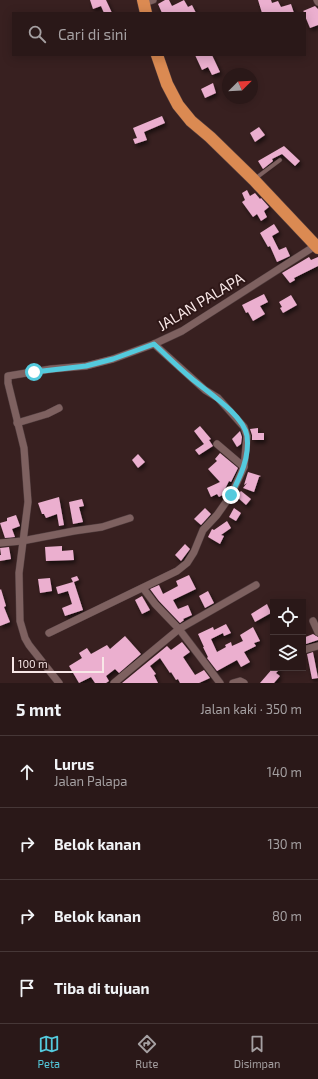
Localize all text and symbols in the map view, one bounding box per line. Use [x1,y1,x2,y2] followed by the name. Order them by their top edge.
[12,12,306,56] search box
[26,23,48,45] icon: search
[58,25,127,43] text: Cari di sini
[222,68,258,104] north arrow
[154,268,248,334] street label: JALAN PALAPA
[25,363,43,381] route start
[222,486,240,504] route end
[270,599,306,671] map controls
[270,599,306,635] button: locate
[270,635,306,671] button: layers
[12,655,104,674] scale bar
[18,657,48,670] text: 100 m
[16,699,61,719] text: 5 mnt
[200,701,302,717] text: Jalan kaki · 350 m
[54,755,94,773] text: Lurus
[16,761,38,783] icon: ahead
[267,764,302,780] text: 140 m
[54,773,127,789] text: Jalan Palapa
[16,833,38,855] icon: right
[54,835,141,853] text: Belok kanan
[267,836,302,852] text: 130 m
[16,905,38,927] icon: right
[54,907,141,925] text: Belok kanan
[272,908,302,924] text: 80 m
[16,977,38,999] icon: arrive
[54,979,150,997] text: Tiba di tujuan
[38,1033,60,1070] tab: Peta
[135,1033,158,1070] tab: Rute
[234,1033,280,1070] tab: Disimpan

